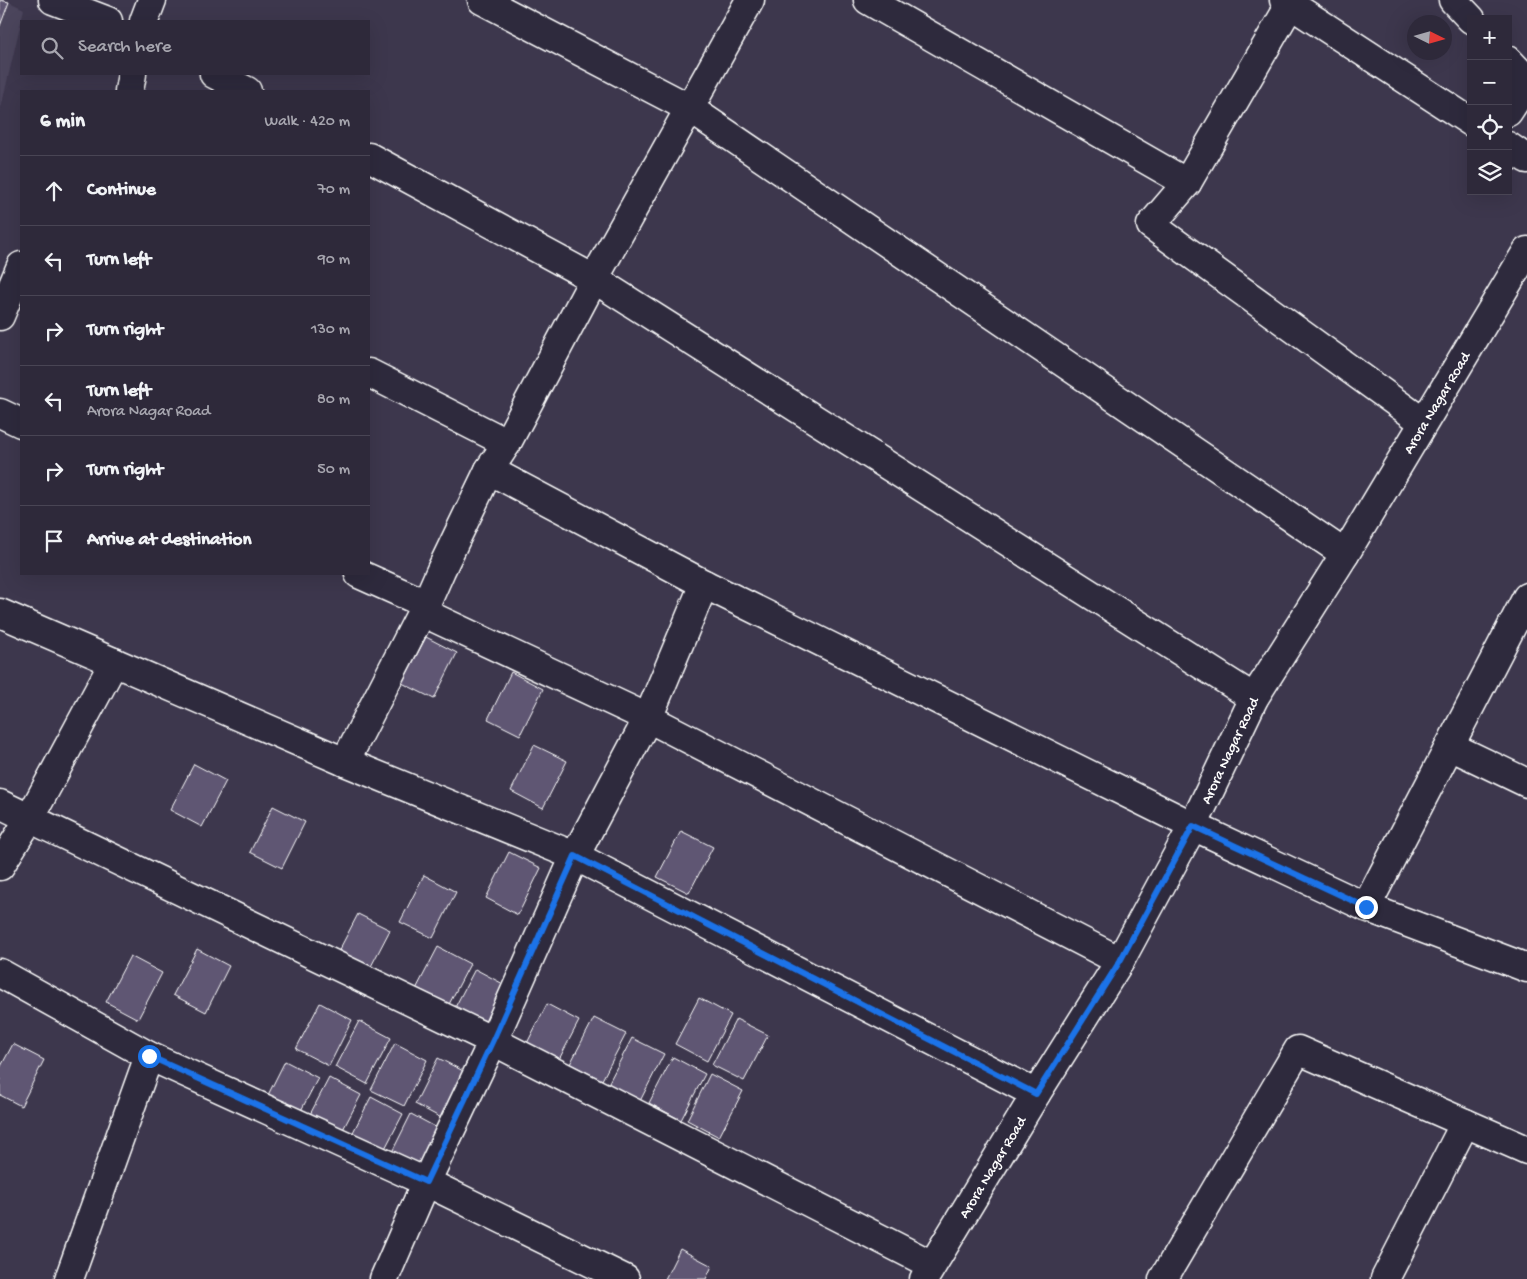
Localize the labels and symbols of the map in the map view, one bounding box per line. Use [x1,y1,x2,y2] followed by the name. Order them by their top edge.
[1407,15,1452,60] north arrow
[1400,348,1476,458] street label: Arora Nagar Road
[1198,694,1264,807] street label: Arora Nagar Road
[1355,896,1378,919] route end
[138,1045,161,1068] route start
[956,1113,1032,1222] street label: Arora Nagar Road

